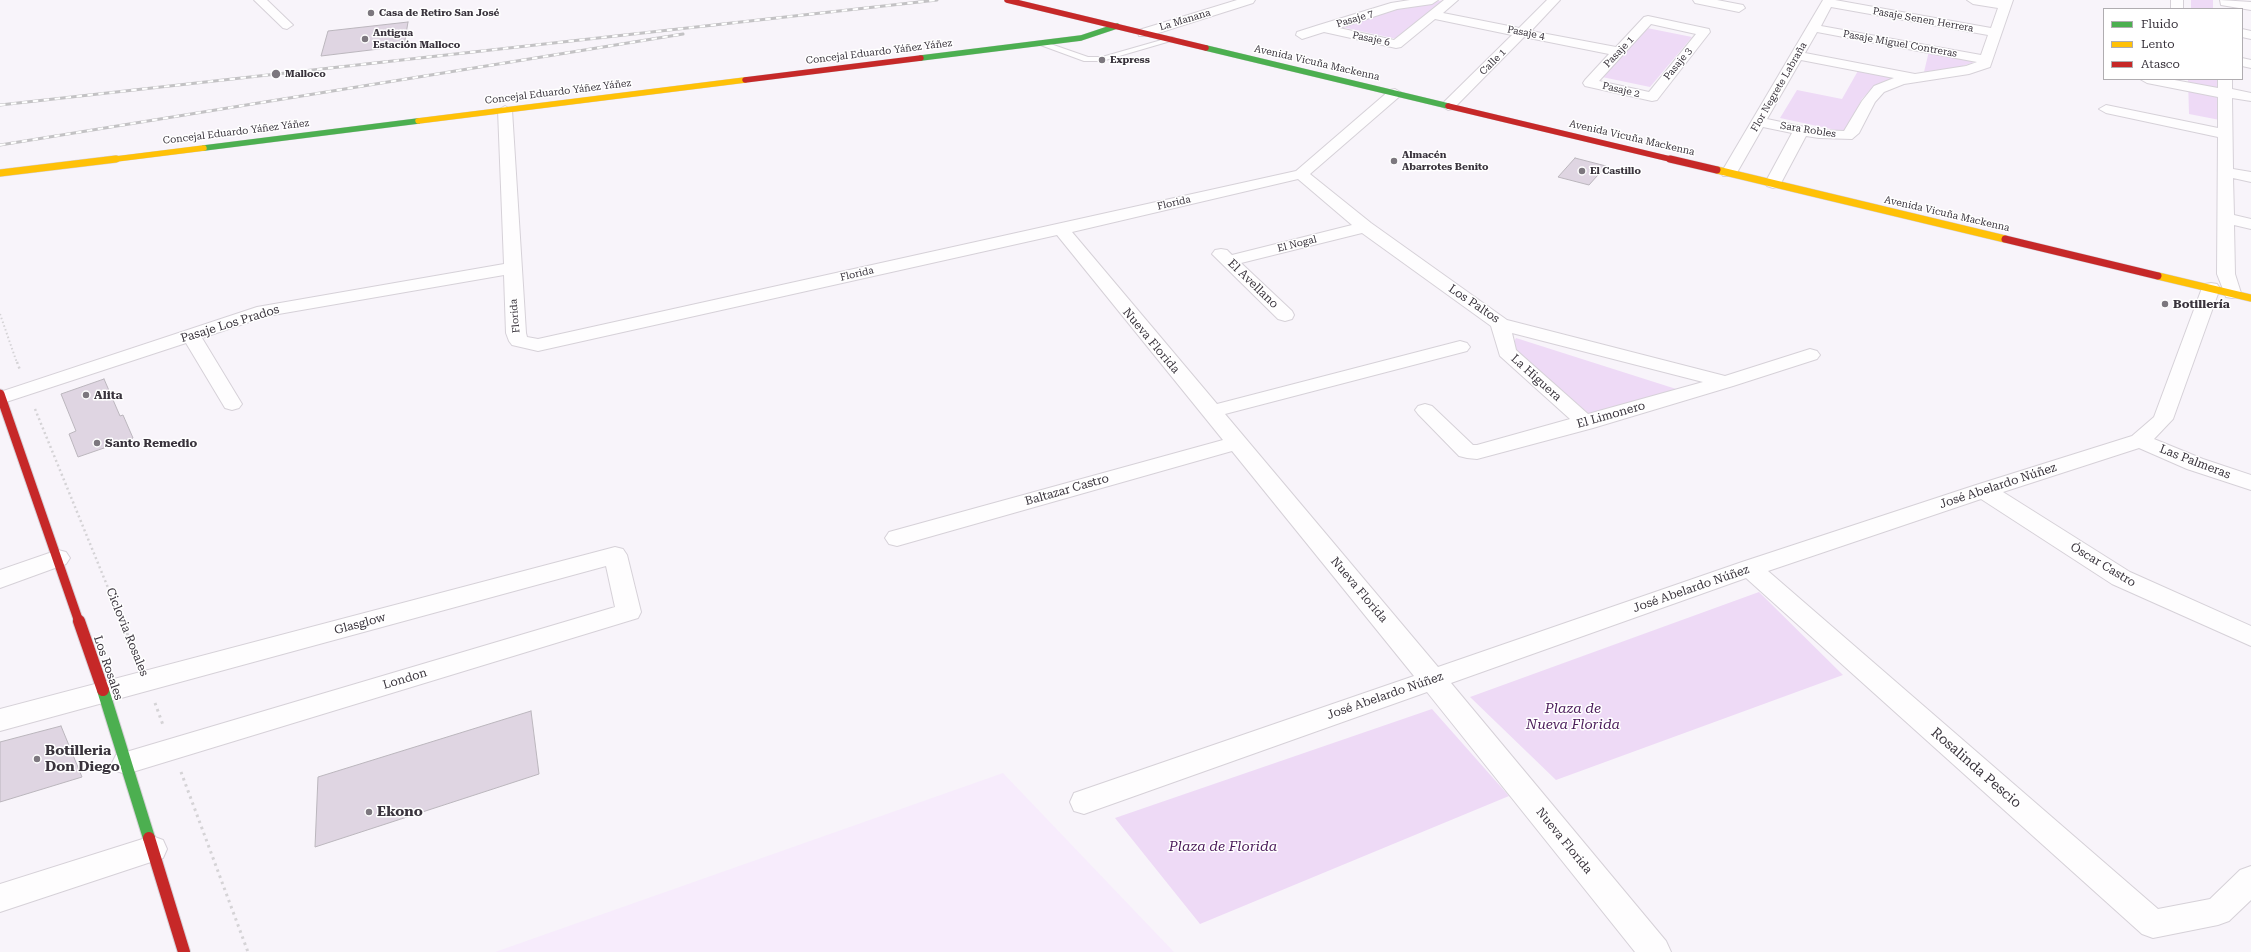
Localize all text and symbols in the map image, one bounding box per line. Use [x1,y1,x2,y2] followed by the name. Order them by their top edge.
[1872,5,1974,35] street label: Pasaje Senen Herrera
[379,7,499,19] place label: Casa de Retiro San José
[1158,7,1212,33] street label: La Manana
[366,8,376,18] marker: Casa de Retiro San José
[1335,8,1375,30] street label: Pasaje 7
[2103,8,2243,80] legend
[2141,17,2178,31] text: Fluido
[1506,23,1546,43] street label: Pasaje 4
[373,27,460,50] place label: Antigua Estación Malloco
[1842,28,1958,60] street label: Pasaje Miguel Contreras
[1351,29,1391,49] street label: Pasaje 6
[360,34,370,44] marker: Antigua Estación Malloco
[1602,34,1636,70] street label: Pasaje 1
[805,37,953,67] street label: Concejal Eduardo Yáñez Yáñez
[2141,37,2175,51] text: Lento
[1748,40,1810,134] street label: Flor Negrete Labraña
[1253,43,1381,83] street label: Avenida Vicuña Mackenna
[1661,45,1695,83] street label: Pasaje 3
[1477,46,1509,78] street label: Calle 1
[1110,54,1150,66] place label: Express
[1097,55,1107,65] marker: Express
[2141,57,2180,71] text: Atasco
[270,68,282,80] marker: Malloco
[285,68,326,80] place label: Malloco
[484,77,632,107] street label: Concejal Eduardo Yáñez Yáñez
[1601,80,1641,100] street label: Pasaje 2
[162,117,310,147] street label: Concejal Eduardo Yáñez Yáñez
[1568,118,1696,158] street label: Avenida Vicuña Mackenna
[1779,120,1837,140] street label: Sara Robles
[1402,149,1488,172] place label: Almacén Abarrotes Benito
[1389,156,1399,166] marker: Almacén Abarrotes Benito
[1590,165,1641,177] place label: El Castillo
[1577,166,1587,176] marker: El Castillo
[1156,193,1192,213] street label: Florida
[1883,194,2011,234] street label: Avenida Vicuña Mackenna
[1276,233,1318,255] street label: El Nogal
[1225,256,1281,312] street label: El Avellano
[839,264,875,284] street label: Florida
[1446,282,1502,326] street label: Los Paltos
[2173,297,2230,311] place label: Botillería
[508,298,522,334] street label: Florida
[2160,299,2170,309] marker: Botillería
[179,302,281,346] street label: Pasaje Los Prados
[1119,305,1183,377] street label: Nueva Florida
[1508,352,1564,404] street label: La Higuera
[94,388,123,402] place label: Alita
[81,390,91,400] marker: Alita
[1575,398,1647,432] street label: El Limonero
[105,436,197,450] place label: Santo Remedio
[92,438,102,448] marker: Santo Remedio
[2157,442,2233,482] street label: Las Palmeras
[1938,460,2058,512] street label: José Abelardo Núñez
[1023,471,1111,509] street label: Baltazar Castro
[2068,540,2138,590] street label: Óscar Castro
[1327,554,1391,626] street label: Nueva Florida
[1631,562,1751,616] street label: José Abelardo Núñez
[103,586,151,678] street label: Ciclovia Rosales
[333,610,387,638] street label: Glasglow
[90,634,126,702] street label: Los Rosales
[381,665,429,693] street label: London
[1325,669,1445,723] street label: José Abelardo Núñez
[1526,701,1620,734] park label: Plaza de Nueva Florida
[1927,724,2025,812] street label: Rosalinda Pescio
[45,743,120,776] place label: Botilleria Don Diego
[32,754,42,764] marker: Botilleria Don Diego
[377,804,423,820] place label: Ekono
[1533,805,1595,877] street label: Nueva Florida
[364,807,374,817] marker: Ekono
[1169,839,1277,855] park label: Plaza de Florida

